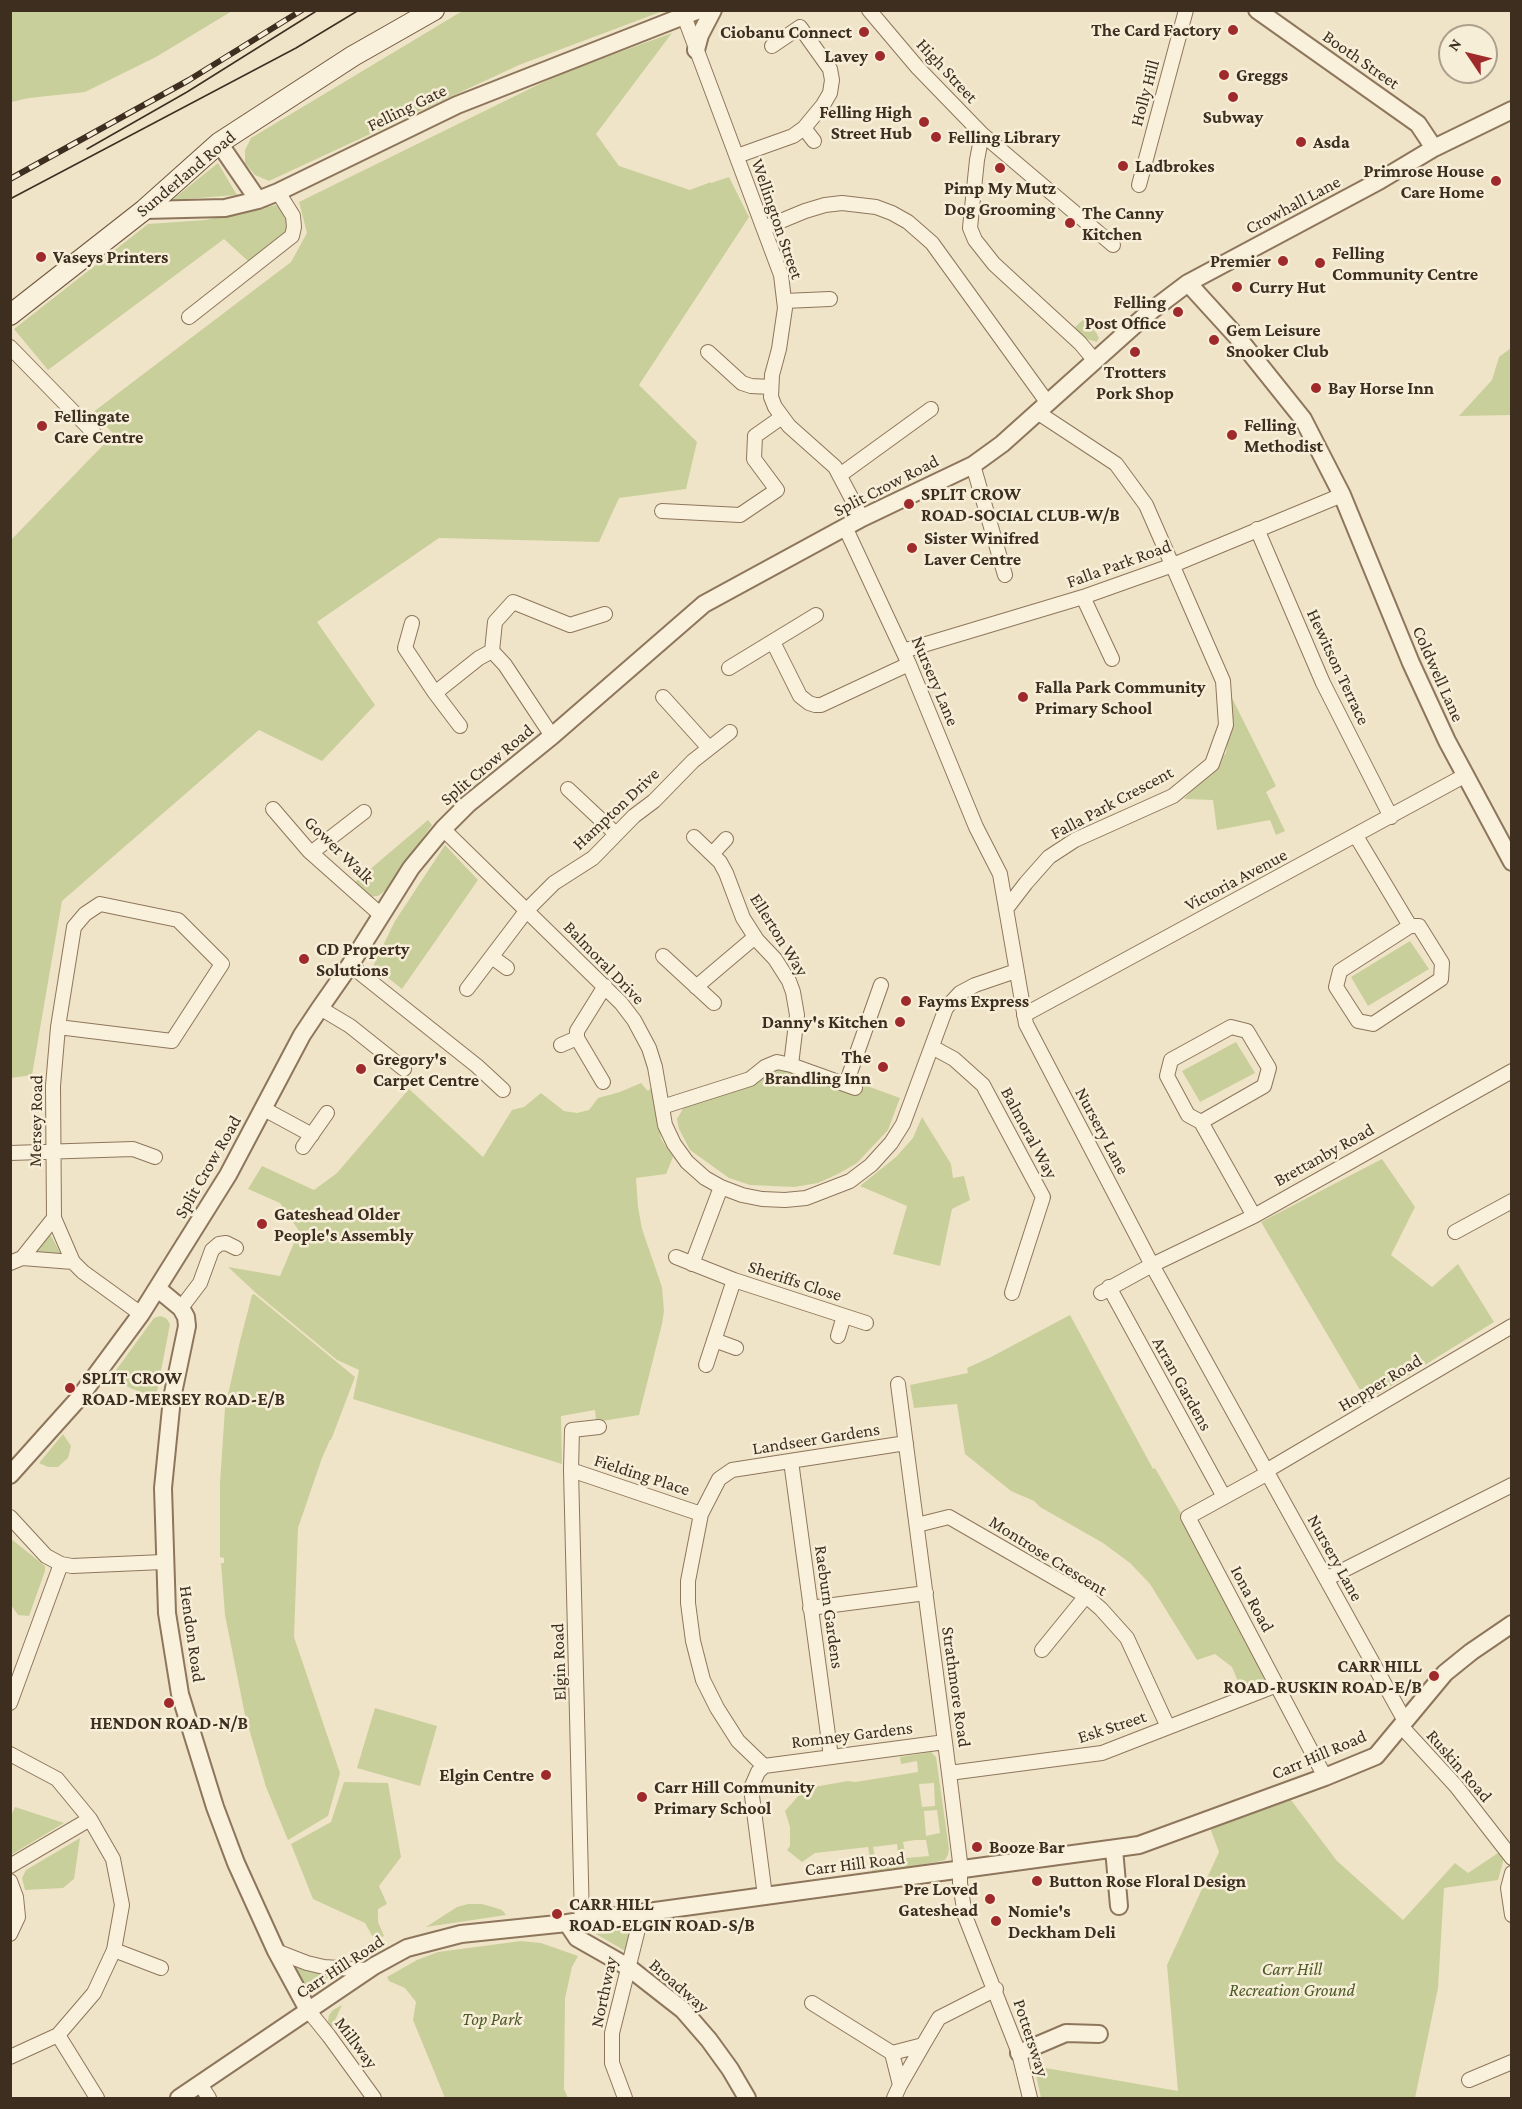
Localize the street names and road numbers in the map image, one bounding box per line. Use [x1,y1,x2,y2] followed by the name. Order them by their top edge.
[1318,26,1404,94] street label: Booth Street
[912,34,982,108] street label: High Street
[1126,57,1164,129] street label: Holly Hill
[364,79,450,137] street label: Felling Gate
[132,126,240,222] street label: Sunderland Road
[746,156,808,282] street label: Wellington Street
[1242,171,1344,239] street label: Crowhall Lane
[830,450,942,522] street label: Split Crow Road
[1064,535,1174,593] street label: Falla Park Road
[1302,606,1374,728] street label: Hewitson Terrace
[1407,623,1469,725] street label: Coldwell Lane
[906,633,964,729] street label: Nursery Lane
[436,720,538,810] street label: Split Crow Road
[1047,762,1177,844] street label: Falla Park Crescent
[568,763,664,855] street label: Hampton Drive
[300,812,378,888] street label: Gower Walk
[1181,844,1291,916] street label: Victoria Avenue
[745,890,813,980] street label: Ellerton Way
[559,917,649,1009] street label: Balmoral Drive
[24,1075,48,1167] street label: Mersey Road
[996,1083,1062,1183] street label: Balmoral Way
[1070,1084,1134,1178] street label: Nursery Lane
[170,1112,246,1222] street label: Split Crow Road
[1270,1119,1378,1191] street label: Brettanby Road
[745,1256,845,1306] street label: Sheriffs Close
[1147,1333,1217,1435] street label: Arran Gardens
[1334,1350,1426,1416] street label: Hopper Road
[751,1418,881,1460] street label: Landseer Gardens
[591,1449,693,1501] street label: Fielding Place
[985,1511,1111,1601] street label: Montrose Crescent
[1302,1511,1368,1605] street label: Nursery Lane
[810,1544,848,1670] street label: Raeburn Gardens
[1226,1562,1278,1636] street label: Iona Road
[175,1584,209,1684] street label: Hendon Road
[547,1623,571,1701] street label: Elgin Road
[937,1625,975,1749] street label: Strathmore Road
[1075,1706,1149,1748] street label: Esk Street
[790,1717,914,1753] street label: Romney Gardens
[1268,1725,1370,1785] street label: Carr Hill Road
[1422,1725,1496,1807] street label: Ruskin Road
[804,1847,906,1881] street label: Carr Hill Road
[292,1930,388,2004] street label: Carr Hill Road
[586,1954,622,2030] street label: Northway
[645,1954,713,2018] street label: Broadway
[1008,1997,1054,2079] street label: Pottersway
[330,2013,382,2073] street label: Millway

